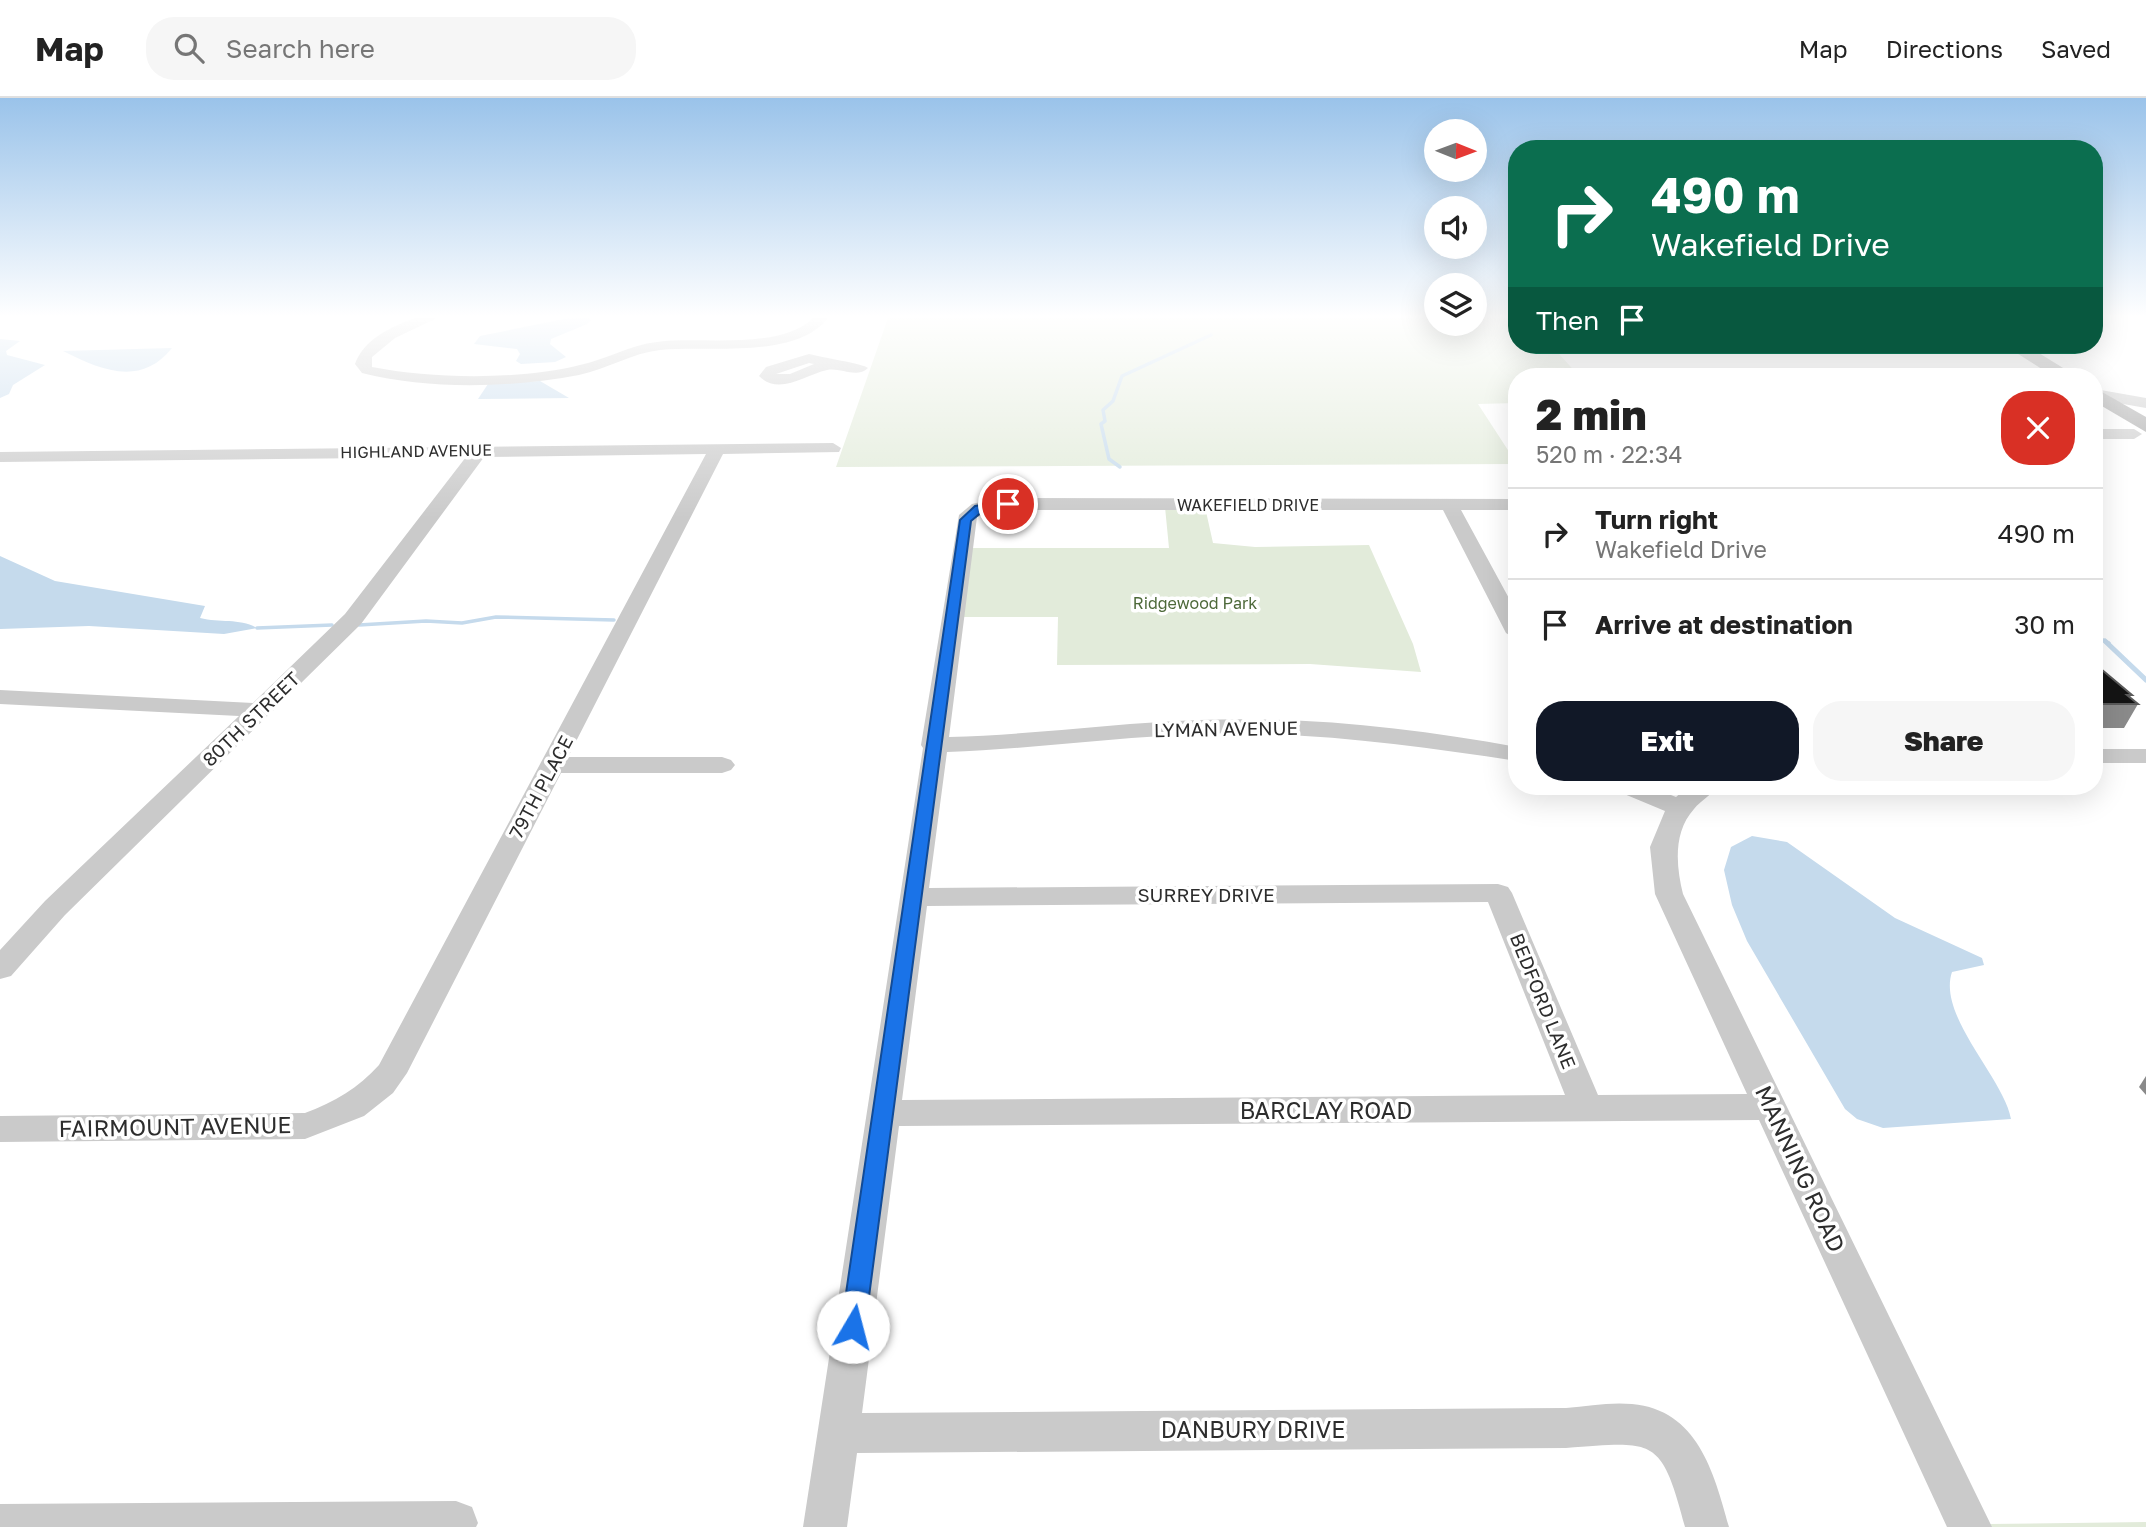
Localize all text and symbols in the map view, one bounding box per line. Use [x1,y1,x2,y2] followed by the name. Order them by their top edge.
[146,17,636,80] search box
[35,29,104,68] text: Map
[170,29,208,67] icon: search
[226,33,375,64] text: Search here
[1799,34,1848,63] text: Map
[1886,34,2003,63] text: Directions
[2041,34,2111,63] text: Saved
[1424,119,1488,182] north arrow
[1424,119,1487,336] map controls
[1651,165,1800,224] text: 490 m
[1536,168,1627,259] icon: right
[1424,196,1487,259] button: sound
[1651,225,1890,263] text: Wakefield Drive
[1424,273,1487,336] button: layers
[1613,301,1651,339] icon: arrive
[1536,305,1599,336] text: Then
[1536,389,1647,439] text: 2 min
[2001,391,2075,465] button: close
[340,440,492,462] street label: HIGHLAND AVENUE
[1536,440,1683,468] text: 520 m · 22:34
[978,474,1038,534] pin
[989,485,1027,523] icon: arrive
[1177,495,1319,515] street label: WAKEFIELD DRIVE
[1595,504,1718,535] text: Turn right
[1536,515,1574,553] icon: right
[1998,518,2075,549] text: 490 m
[1595,535,1767,563] text: Wakefield Drive
[1133,593,1257,613] park label: Ridgewood Park
[1536,606,1574,644] icon: arrive
[1595,609,1853,640] text: Arrive at destination
[2014,609,2075,640] text: 30 m
[197,666,304,771] street label: 80TH STREET
[1536,701,1799,781] button: Exit
[1813,701,2075,781] button: Share
[1154,716,1298,741] street label: LYMAN AVENUE
[504,731,577,842] street label: 79TH PLACE
[1137,883,1275,906] street label: SURREY DRIVE
[1506,930,1581,1072] street label: BEDFORD LANE
[1750,1081,1852,1256] street label: MANNING ROAD
[1240,1096,1412,1124] street label: BARCLAY ROAD
[58,1110,292,1142] street label: FAIRMOUNT AVENUE
[816,1290,890,1364] position arrow
[1161,1415,1345,1443] street label: DANBURY DRIVE

